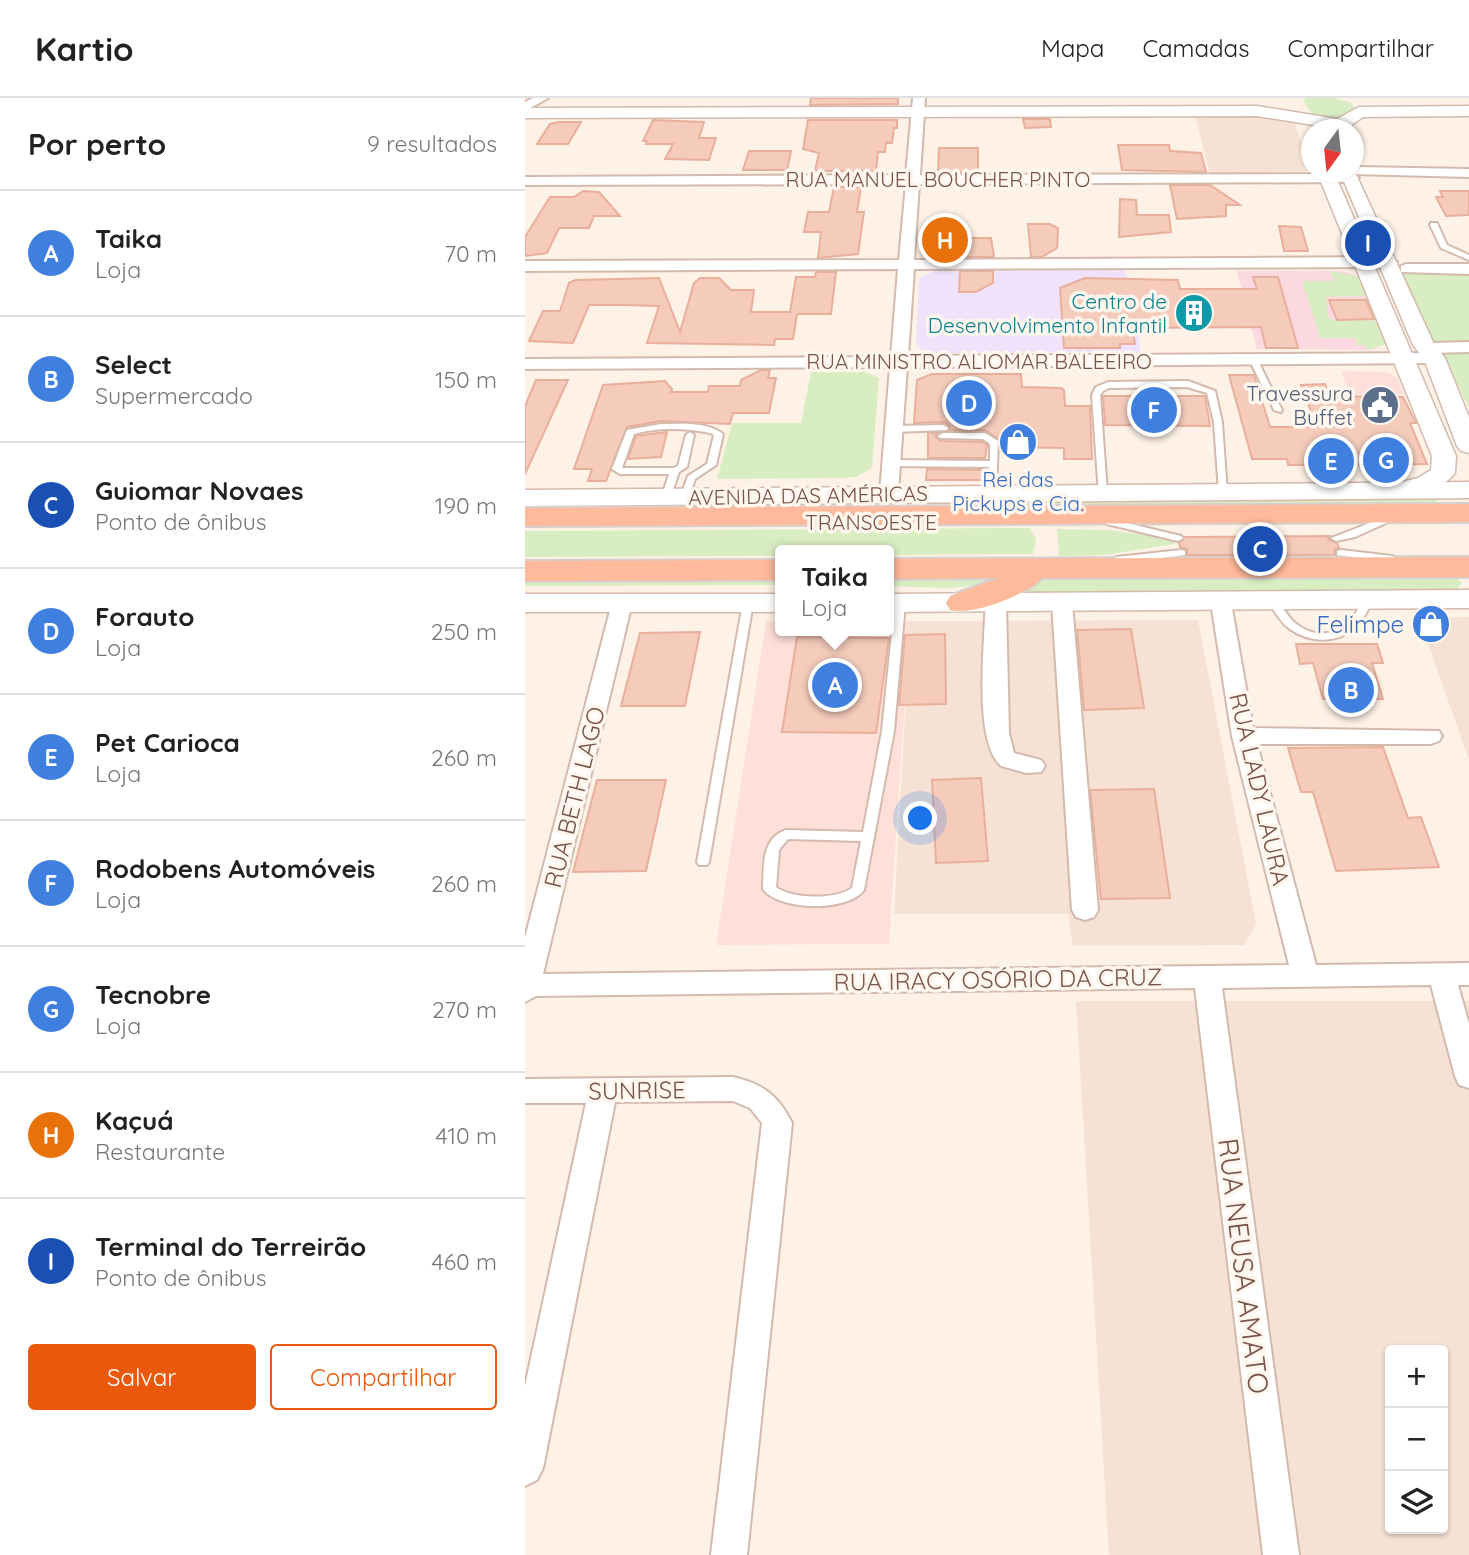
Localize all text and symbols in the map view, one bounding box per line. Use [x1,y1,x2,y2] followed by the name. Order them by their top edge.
[35,28,134,69] text: Kartio
[1041,33,1104,63] text: Mapa
[1142,33,1249,63] text: Camadas
[1287,33,1434,63] text: Compartilhar
[1301,119,1364,182] north arrow
[28,125,166,163] text: Por perto
[367,129,497,158] text: 9 resultados
[786,166,1090,192] street label: RUA MANUEL BOUCHER PINTO
[922,214,968,266] pin: H
[1345,217,1391,269] pin: I
[95,222,162,255] text: Taika
[44,239,58,268] text: A
[444,239,497,268] text: 70 m
[95,255,141,284] text: Loja
[928,288,1167,338] place label: Centro de Desenvolvimento Infantil
[1173,292,1215,334] building icon: Centro de Desenvolvimento Infantil
[95,348,172,381] text: Select
[806,348,1152,374] street label: RUA MINISTRO ALIOMAR BALEEIRO
[43,365,59,394] text: B
[435,365,497,394] text: 150 m
[946,377,992,429] pin: D
[1246,380,1353,430] place label: Travessura Buffet
[95,381,253,410] text: Supermercado
[1131,384,1177,436] pin: F
[1359,384,1401,426] public building icon: Travessura Buffet
[997,421,1039,463] shop icon: Rei das Pickups e Cia.
[1363,434,1409,486] pin: G
[1308,435,1354,487] pin: E
[952,466,1084,516] place label: Rei das Pickups e Cia.
[95,474,304,507] text: Guiomar Novaes
[688,480,928,510] street label: AVENIDA DAS AMÉRICAS
[44,491,58,520] text: C
[435,491,497,520] text: 190 m
[95,507,267,536] text: Ponto de ônibus
[805,509,937,535] street label: TRANSOESTE
[1237,523,1283,575] pin: C
[775,545,894,636] popup
[801,560,868,593] text: Taika
[801,593,847,622] text: Loja
[95,600,194,633] text: Forauto
[1410,603,1452,645] shop icon: Felimpe
[1317,609,1404,639] place label: Felimpe
[43,617,59,646] text: D
[431,617,497,646] text: 250 m
[95,633,141,662] text: Loja
[812,659,858,711] pin: A
[1328,664,1374,716] pin: B
[1223,690,1297,888] street label: RUA LADY LAURA
[537,703,611,891] street label: RUA BETH LAGO
[95,726,240,759] text: Pet Carioca
[44,743,58,772] text: E
[431,743,497,772] text: 260 m
[95,759,141,788] text: Loja
[903,801,937,835] your location
[95,852,375,885] text: Rodobens Automóveis
[45,869,57,898] text: F
[431,869,497,898] text: 260 m
[95,885,141,914] text: Loja
[833,961,1163,997] street label: RUA IRACY OSÓRIO DA CRUZ
[95,978,211,1011] text: Tecnobre
[43,995,59,1024] text: G
[432,995,497,1024] text: 270 m
[95,1011,141,1040] text: Loja
[588,1074,686,1106] street label: SUNRISE
[95,1104,173,1137] text: Kaçuá
[43,1121,59,1150] text: H
[436,1121,497,1150] text: 410 m
[1211,1136,1277,1396] street label: RUA NEUSA AMATO
[95,1137,225,1166] text: Restaurante
[95,1230,366,1263] text: Terminal do Terreirão
[48,1247,54,1276] text: I
[432,1247,497,1276] text: 460 m
[95,1263,267,1292] text: Ponto de ônibus
[28,1344,256,1410] button: Salvar
[270,1344,497,1410] button: Compartilhar
[1385,1345,1448,1534] map controls
[1385,1345,1448,1408] button: +
[1385,1408,1448,1471] button: −
[1385,1471,1448,1534] button: layers

